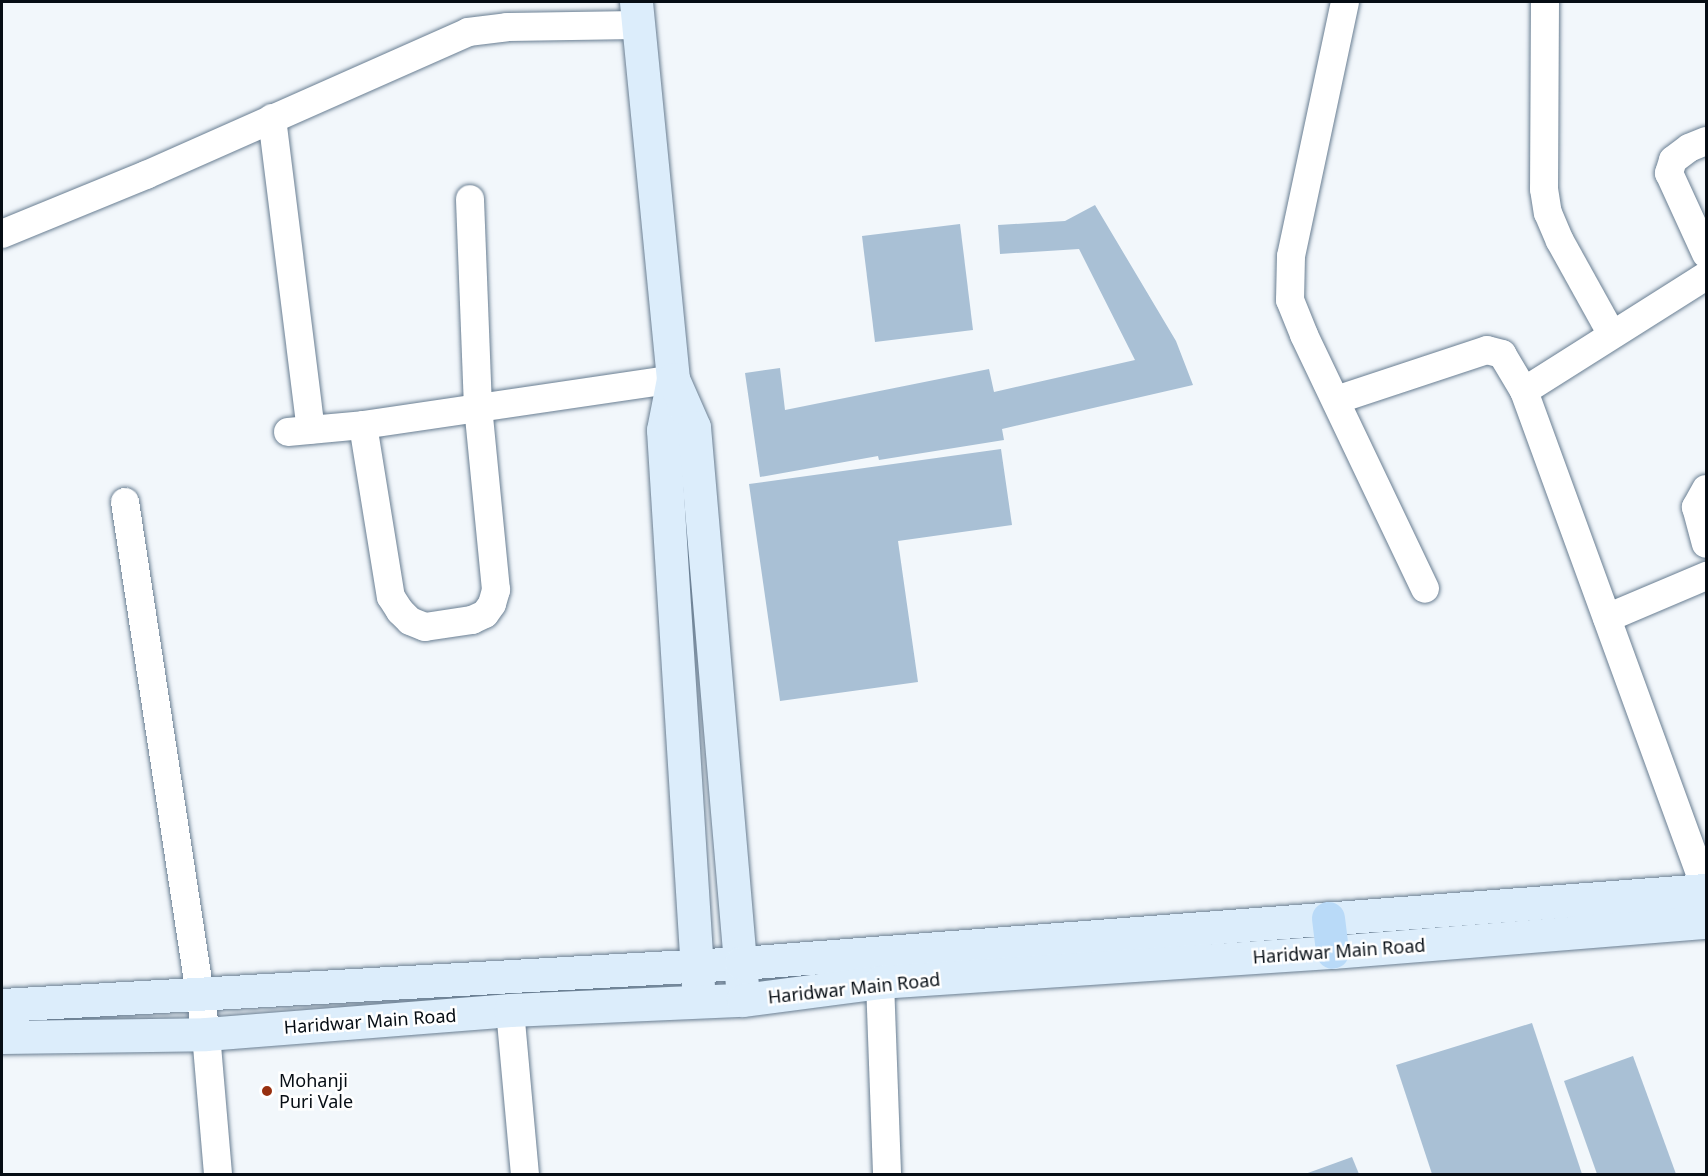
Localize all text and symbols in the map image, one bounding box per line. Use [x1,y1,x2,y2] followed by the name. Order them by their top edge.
[1252,934,1426,968] street label: Haridwar Main Road
[767,968,941,1008] street label: Haridwar Main Road
[283,1004,457,1038] street label: Haridwar Main Road
[279,1070,353,1112] place label: Mohanji Puri Vale
[260,1084,274,1098] marker: Mohanji Puri Vale

